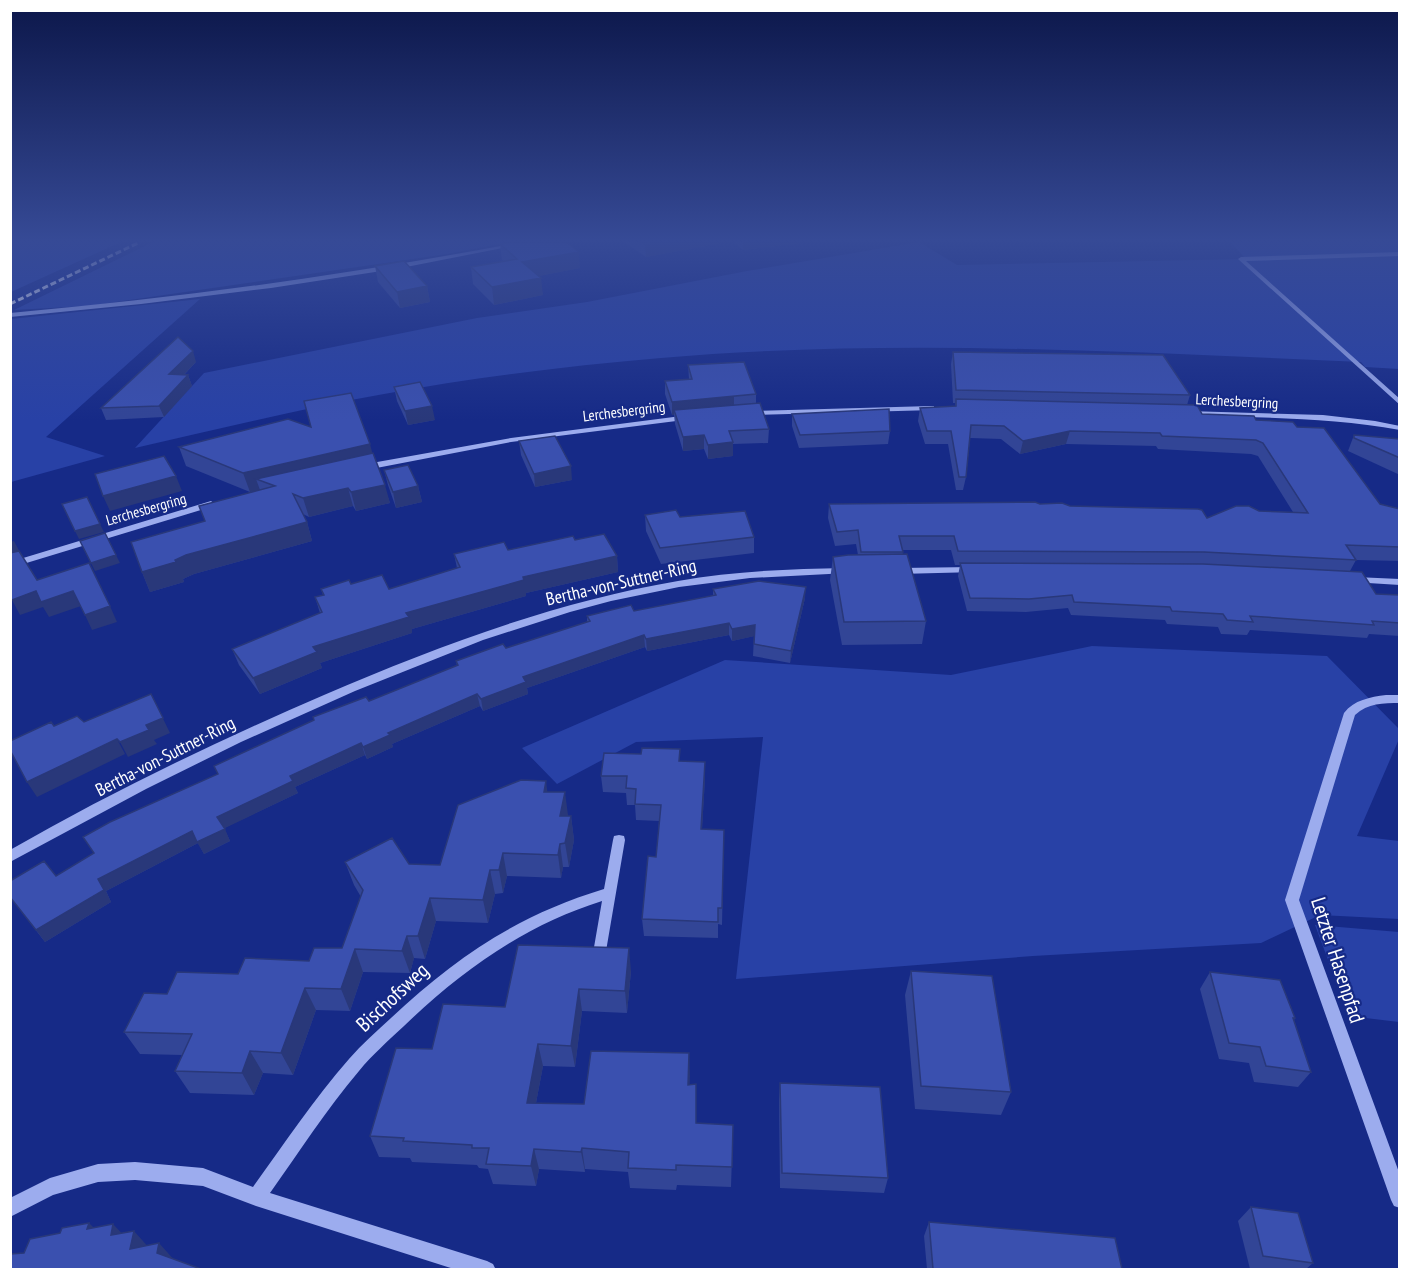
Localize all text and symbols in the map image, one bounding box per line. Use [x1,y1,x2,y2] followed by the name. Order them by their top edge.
[1195,389,1279,413] street label: Lerchesbergring
[582,397,666,425] street label: Lerchesbergring
[104,488,188,530] street label: Lerchesbergring
[544,554,698,610] street label: Bertha-von-Suttner-Ring
[91,711,239,801] street label: Bertha-von-Suttner-Ring
[1305,894,1371,1026] street label: Letzter Hasenpfad
[350,957,434,1037] street label: Bischofsweg

